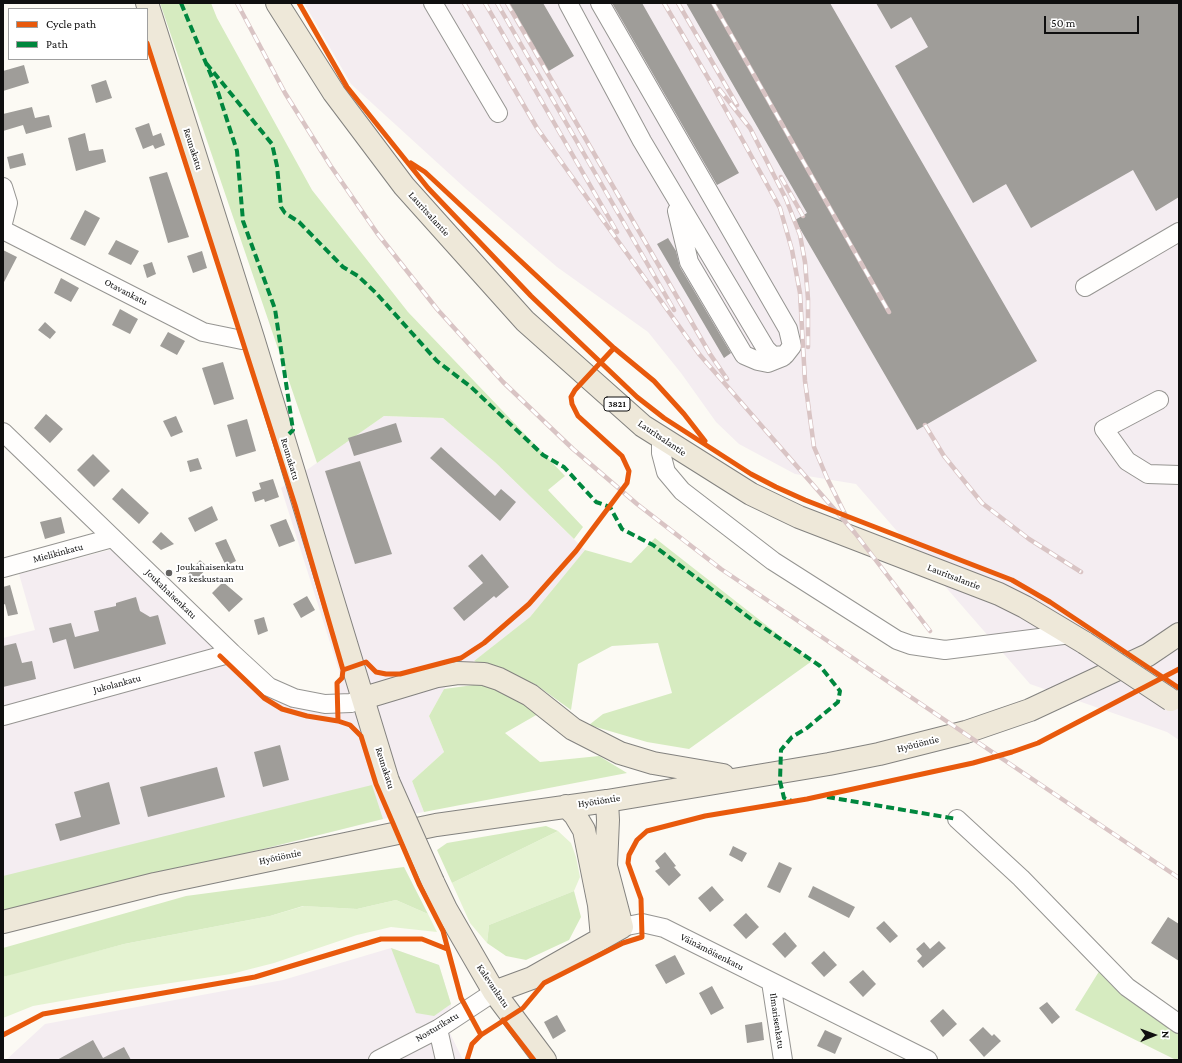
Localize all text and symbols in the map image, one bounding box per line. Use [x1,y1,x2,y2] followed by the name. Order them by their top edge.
[8,8,148,60] legend
[1046,8,1141,34] scale bar
[1051,16,1075,30] text: 50 m
[46,17,96,31] text: Cycle path
[46,37,68,51] text: Path
[181,127,205,171] street label: Reunakatu
[406,189,452,239] street label: Lauritsalantie
[102,276,150,308] street label: Otavankatu
[604,397,630,411] road number: 3821
[636,417,688,459] street label: Lauritsalantie
[278,437,302,481] street label: Reunakatu
[32,541,84,565] street label: Mielikinkatu
[177,561,244,584] place label: Joukahaisenkatu 78 keskustaan
[926,561,982,593] street label: Lauritsalantie
[143,566,199,622] street label: Joukahaisenkatu
[164,568,174,578] marker: Joukahaisenkatu 78 keskustaan
[92,672,142,696] street label: Jukolankatu
[896,733,940,755] street label: Hyötiöntie
[373,746,397,790] street label: Reunakatu
[577,792,621,810] street label: Hyötiöntie
[258,847,302,867] street label: Hyötiöntie
[678,931,746,973] street label: Väinämöisenkatu
[474,962,512,1010] street label: Kalevankatu
[767,992,787,1050] street label: Ilmarisenkatu
[413,1009,461,1045] street label: Nosturikatu
[1134,1015,1174,1055] north arrow
[1160,1031,1172,1039] text: N

